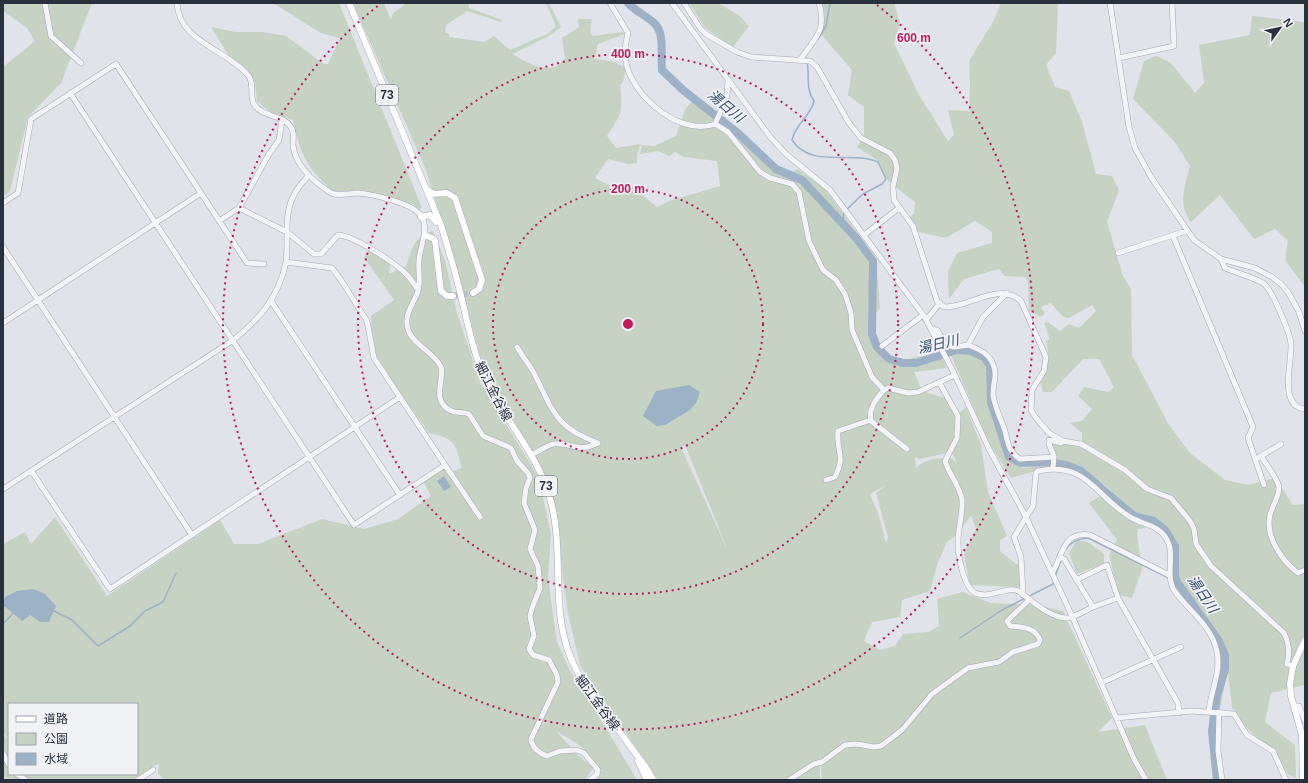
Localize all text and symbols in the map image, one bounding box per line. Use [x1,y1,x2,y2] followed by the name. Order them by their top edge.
[1260,8,1300,48] north arrow
[1281,16,1296,29] text: N
[897,31,931,45] text: 600 m
[611,47,645,61] text: 400 m
[376,85,398,105] road number: 73
[705,86,749,127] water label: 湯日川
[611,182,645,196] text: 200 m
[621,317,635,331] centre of rings
[916,331,962,357] water label: 湯日川
[472,359,515,424] street label: 細江金谷線
[535,476,557,496] road number: 73
[1185,572,1222,618] water label: 湯日川
[572,672,623,733] street label: 細江金谷線
[8,703,138,775] legend
[44,712,68,726] text: 道路
[44,732,68,746] text: 公園
[44,752,68,766] text: 水域

